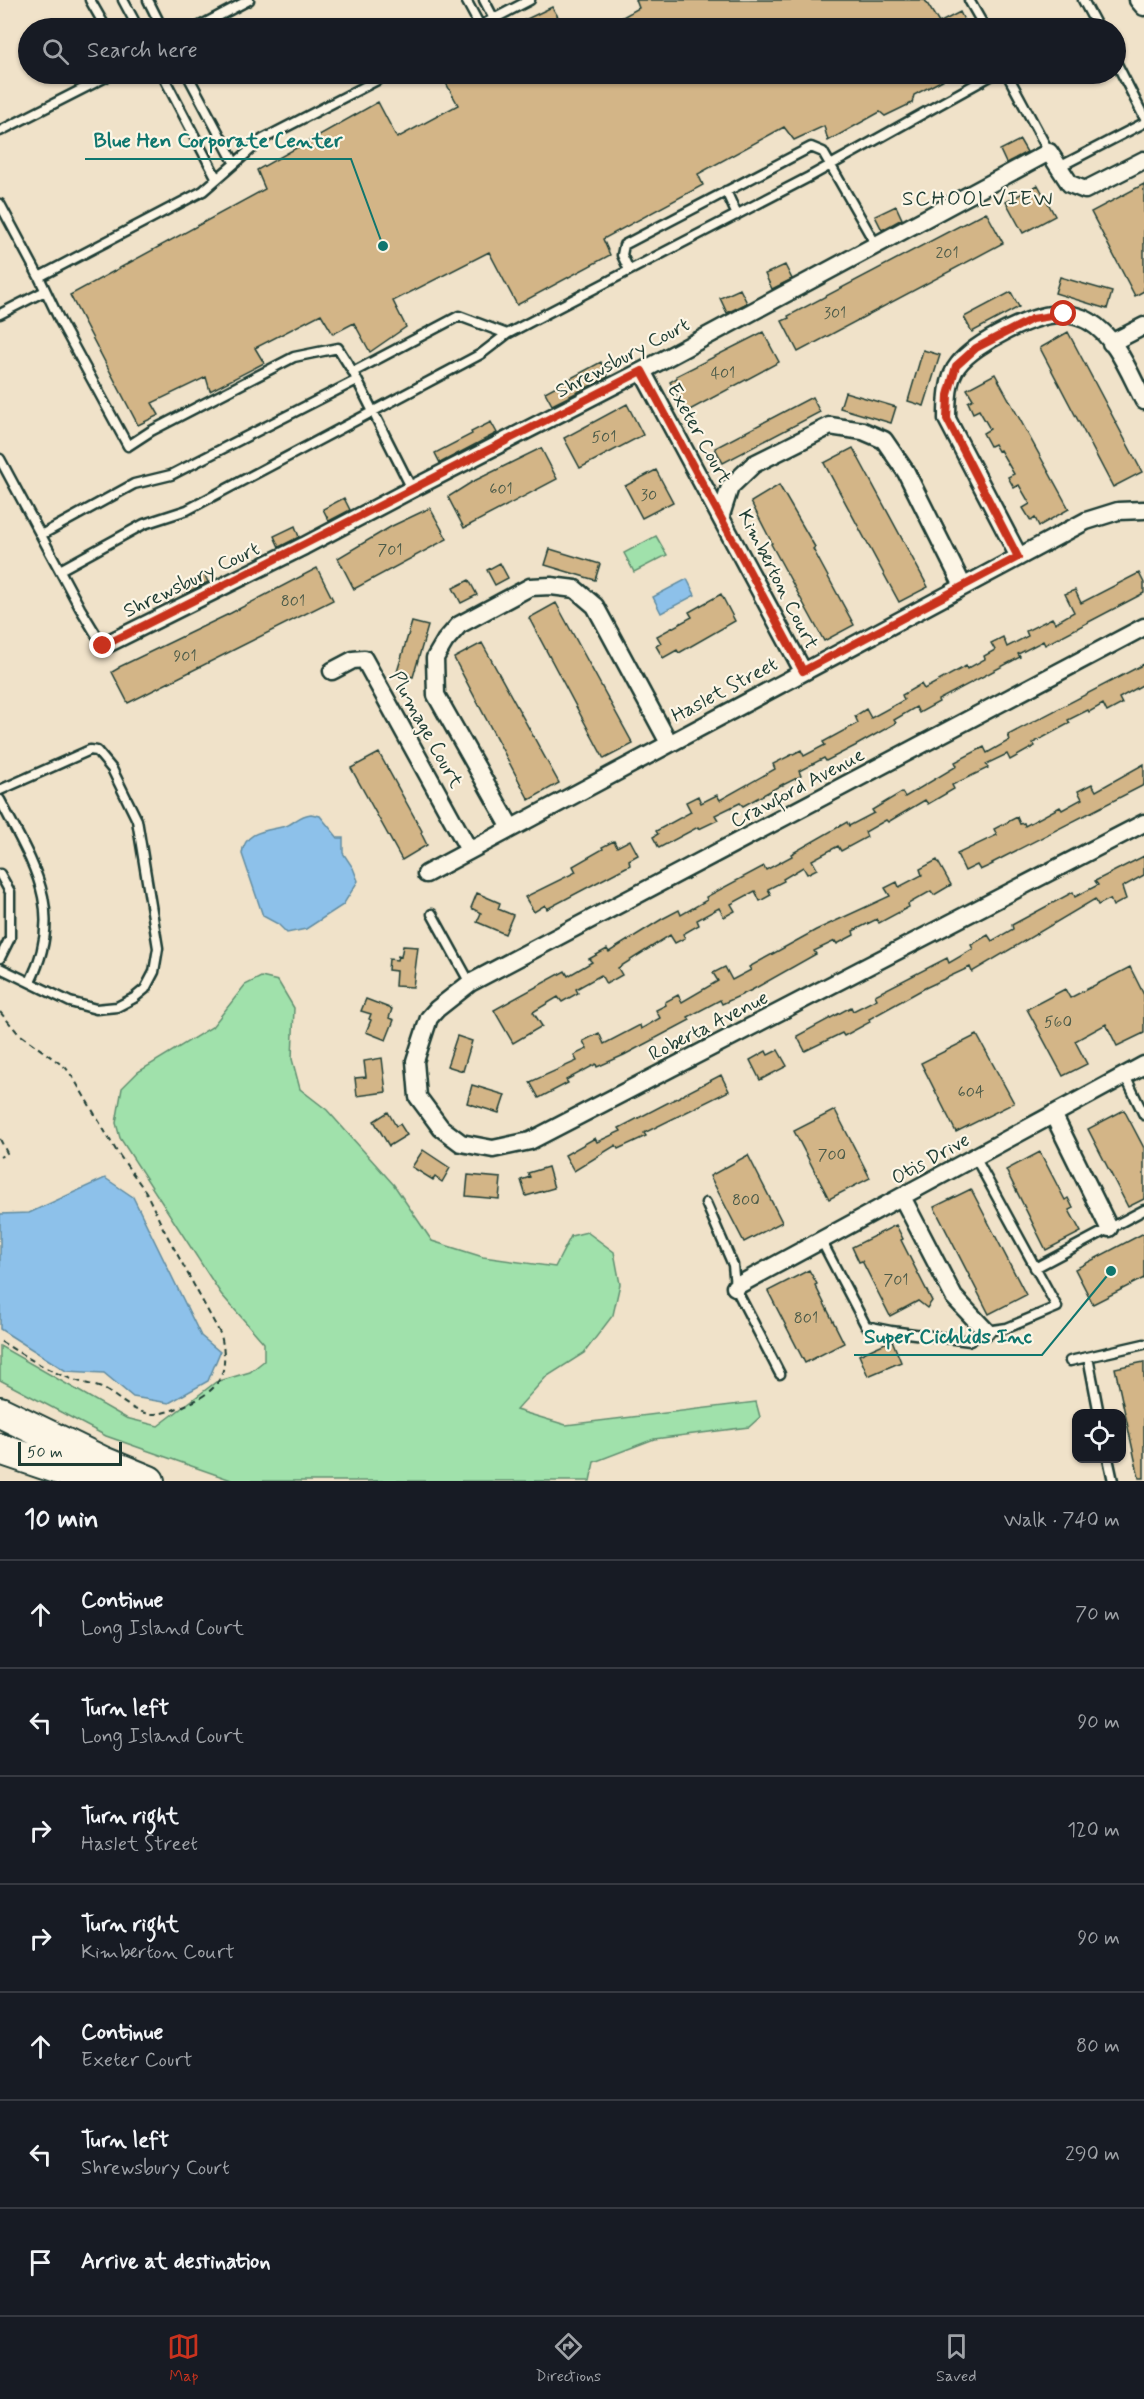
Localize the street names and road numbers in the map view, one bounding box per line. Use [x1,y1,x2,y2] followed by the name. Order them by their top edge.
[551,312,695,405] street label: Shrewsbury Court
[660,378,738,489] street label: Exeter Court
[731,505,825,654] street label: Kimberton Court
[119,536,264,625] street label: Shrewsbury Court
[667,651,783,730] street label: Haslet Street
[382,666,469,793] street label: Plumage Court
[726,742,871,837] street label: Crawford Avenue
[644,985,773,1068] street label: Roberta Avenue
[887,1127,975,1192] street label: Otis Drive

